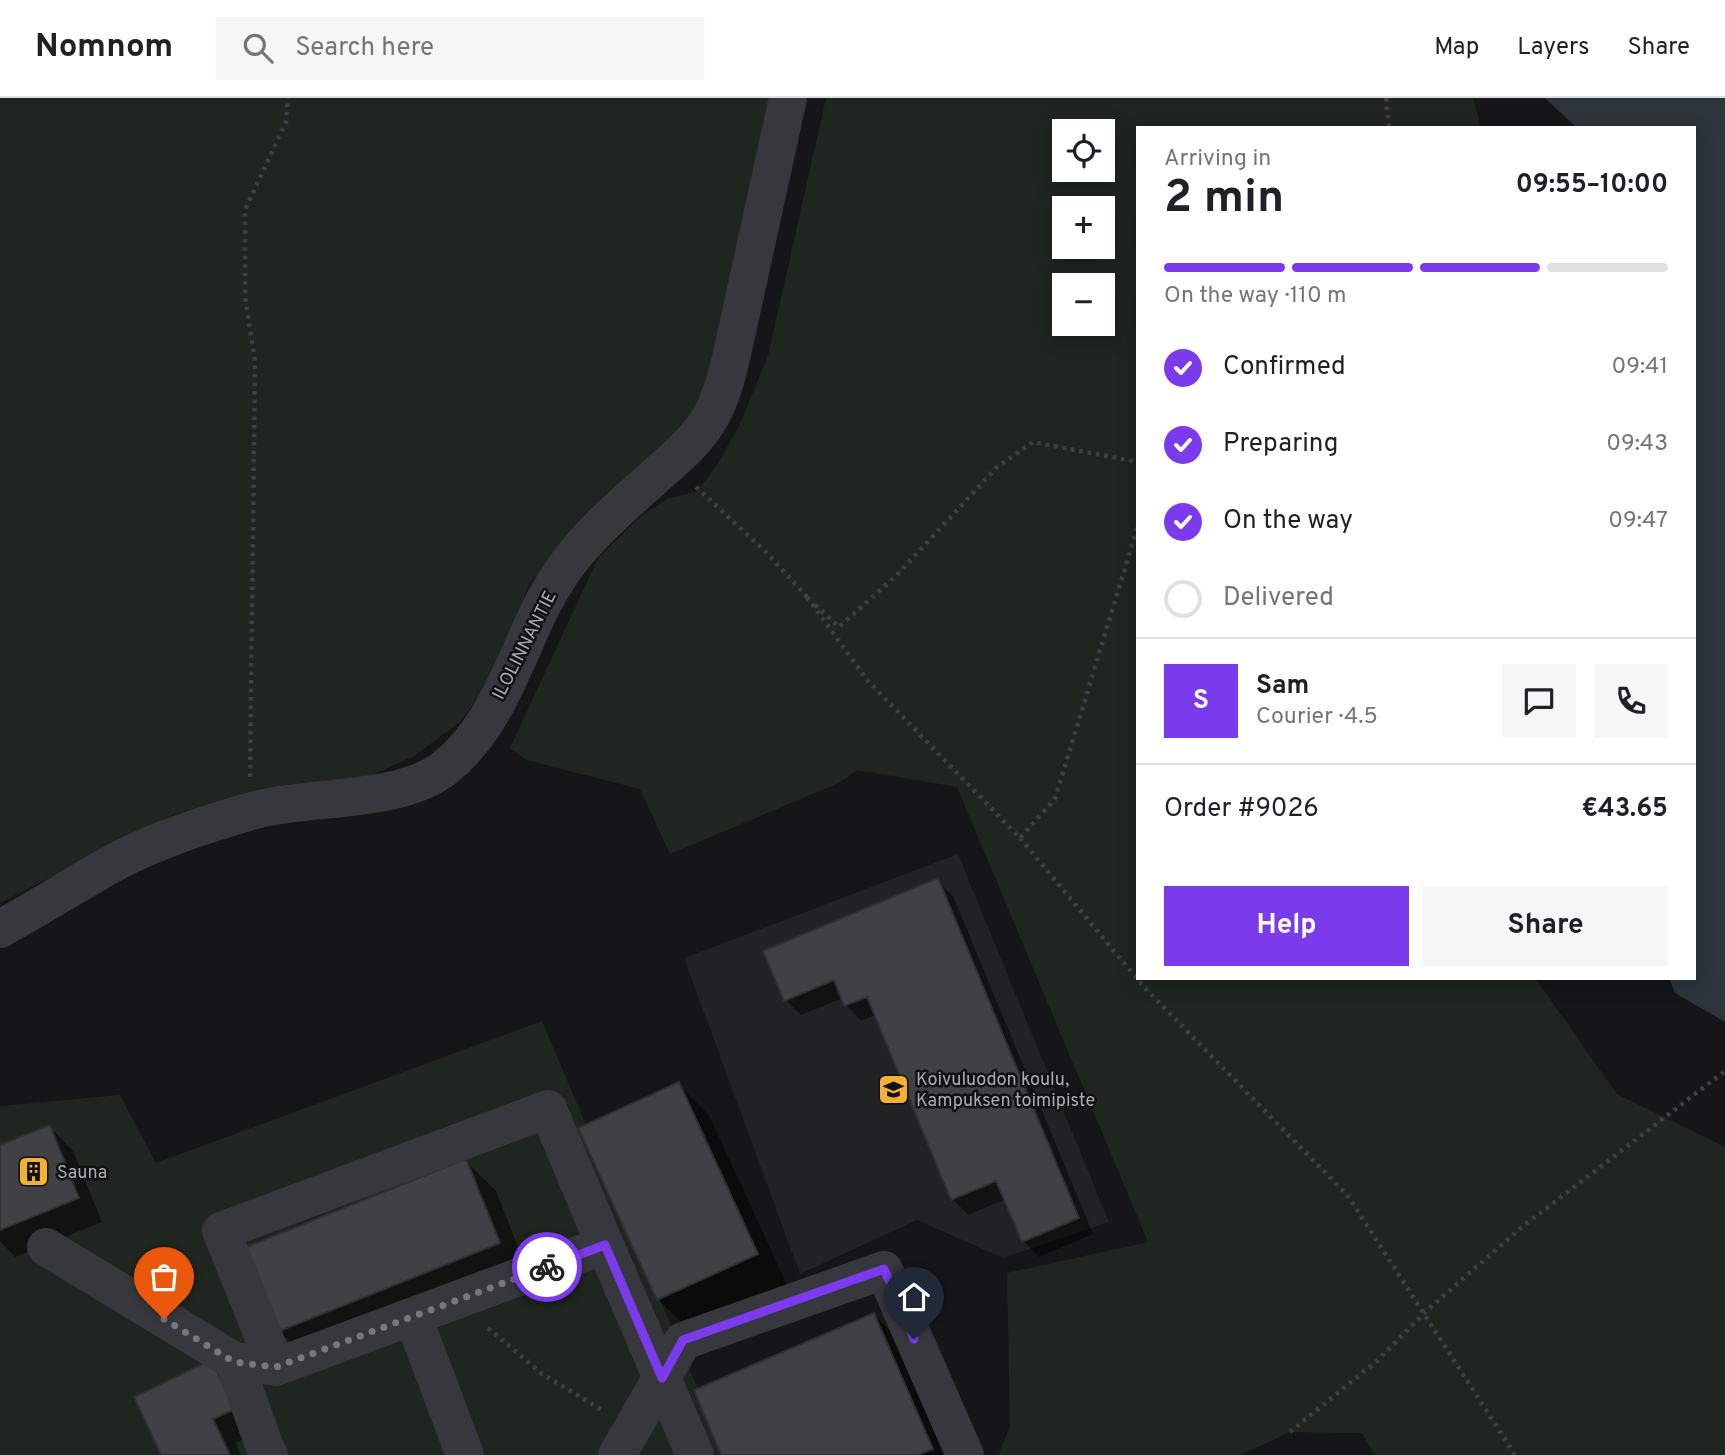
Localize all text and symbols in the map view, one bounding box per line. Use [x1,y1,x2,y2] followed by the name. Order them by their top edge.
[215,17,705,80] search box
[35,27,173,69] text: Nomnom
[239,29,277,67] icon: search
[295,32,434,65] text: Search here
[1434,33,1479,63] text: Map
[1517,33,1589,63] text: Layers
[1627,33,1690,63] text: Share
[1052,119,1115,336] map controls
[1052,119,1115,182] button: locate
[1164,145,1271,174] text: Arriving in
[1516,169,1668,202] text: 09:55–10:00
[1164,170,1284,229] text: 2 min
[1052,196,1115,259] button: +
[1052,273,1115,336] button: −
[1164,282,1347,311] text: On the way · 110 m
[1164,349,1202,387] icon: check
[1223,351,1346,384] text: Confirmed
[1611,353,1668,382] text: 09:41
[1164,426,1202,464] icon: check
[1223,428,1338,461] text: Preparing
[1606,430,1668,459] text: 09:43
[1164,503,1202,541] icon: check
[1223,505,1353,538] text: On the way
[1608,507,1668,536] text: 09:47
[1223,582,1334,615] text: Delivered
[488,587,563,704] street label: ILOLINNANTIE
[1502,664,1576,738] button: chat
[1594,664,1668,738] button: phone
[1256,670,1309,703] text: Sam
[1193,685,1209,718] text: S
[1256,703,1378,732] text: Courier · 4.5
[1164,793,1319,826] text: Order #9026
[1582,793,1668,826] text: €43.65
[1164,886,1409,966] button: Help
[1423,886,1668,966] button: Share
[916,1069,1095,1113] place label: Koivuluodon koulu, Kampuksen toimipiste
[876,1072,910,1106] school or university icon: Koivuluodon koulu, Kampuksen toimipiste
[17,1155,51,1189] building icon: Sauna
[57,1162,107,1185] place label: Sauna
[512,1232,582,1302] courier
[134,1247,194,1319] pin
[528,1248,566,1286] icon: bike
[145,1258,183,1296] icon: bag
[884,1267,944,1339] pin
[895,1278,933,1316] icon: home

